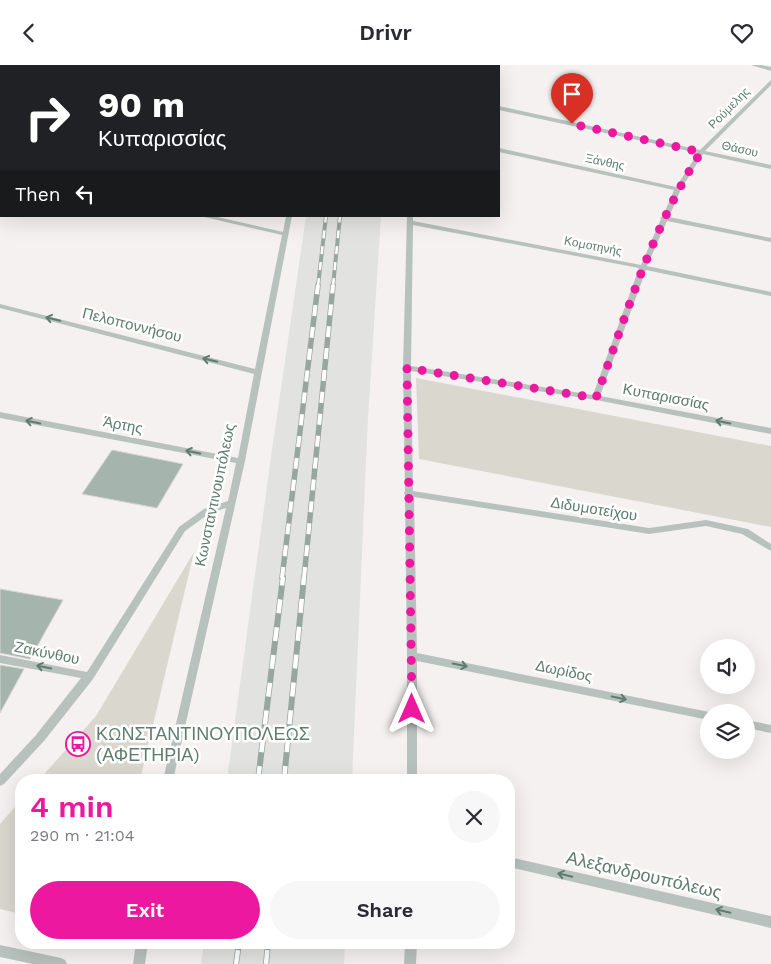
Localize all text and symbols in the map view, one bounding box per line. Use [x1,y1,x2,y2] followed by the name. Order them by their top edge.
[15,19,43,47] icon: back
[728,19,756,47] icon: heart
[359,20,412,45] text: Drivr
[551,73,593,124] pin
[558,80,586,108] icon: arrive
[98,84,185,126] text: 90 m
[705,84,753,132] street label: Ρούμελης
[15,85,80,150] icon: right
[98,126,226,151] text: Κυπαρισσίας
[720,138,760,160] street label: Θάσου
[584,151,626,173] street label: Ξάνθης
[71,180,99,208] icon: left
[15,183,61,206] text: Then
[563,234,623,258] street label: Κομοτηνής
[80,304,184,346] street label: Πελοποννήσου
[45,314,61,323] one-way arrow
[203,354,219,364] one-way arrow
[621,380,711,414] street label: Κυπαρισσίας
[102,412,144,438] street label: Άρτης
[26,416,42,426] one-way arrow
[716,416,732,426] one-way arrow
[191,422,239,568] street label: Κωνσταντινουπόλεως
[185,447,201,456] one-way arrow
[549,493,639,525] street label: Διδυμοτείχου
[13,638,81,668] street label: Ζακύνθου
[700,639,755,759] map controls
[700,639,755,694] button: sound
[534,656,594,686] street label: Δωρίδος
[452,661,468,671] one-way arrow
[37,662,53,672] one-way arrow
[385,682,437,734] position arrow
[611,694,627,703] one-way arrow
[700,704,755,759] button: layers
[96,723,310,765] place label: ΚΩΝΣΤΑΝΤΙΝΟΥΠΟΛΕΩΣ (ΑΦΕΤΗΡΙΑ)
[65,731,91,757] bus stop icon: ΚΩΝΣΤΑΝΤΙΝΟΥΠΟΛΕΩΣ (ΑΦΕΤΗΡΙΑ)
[30,789,114,824] text: 4 min
[448,791,500,843] button: close
[30,826,134,845] text: 290 m · 21:04
[564,846,724,903] street label: Αλεξανδρουπόλεως
[558,870,574,879] one-way arrow
[30,881,260,939] button: Exit
[270,881,500,939] button: Share
[716,906,732,915] one-way arrow

